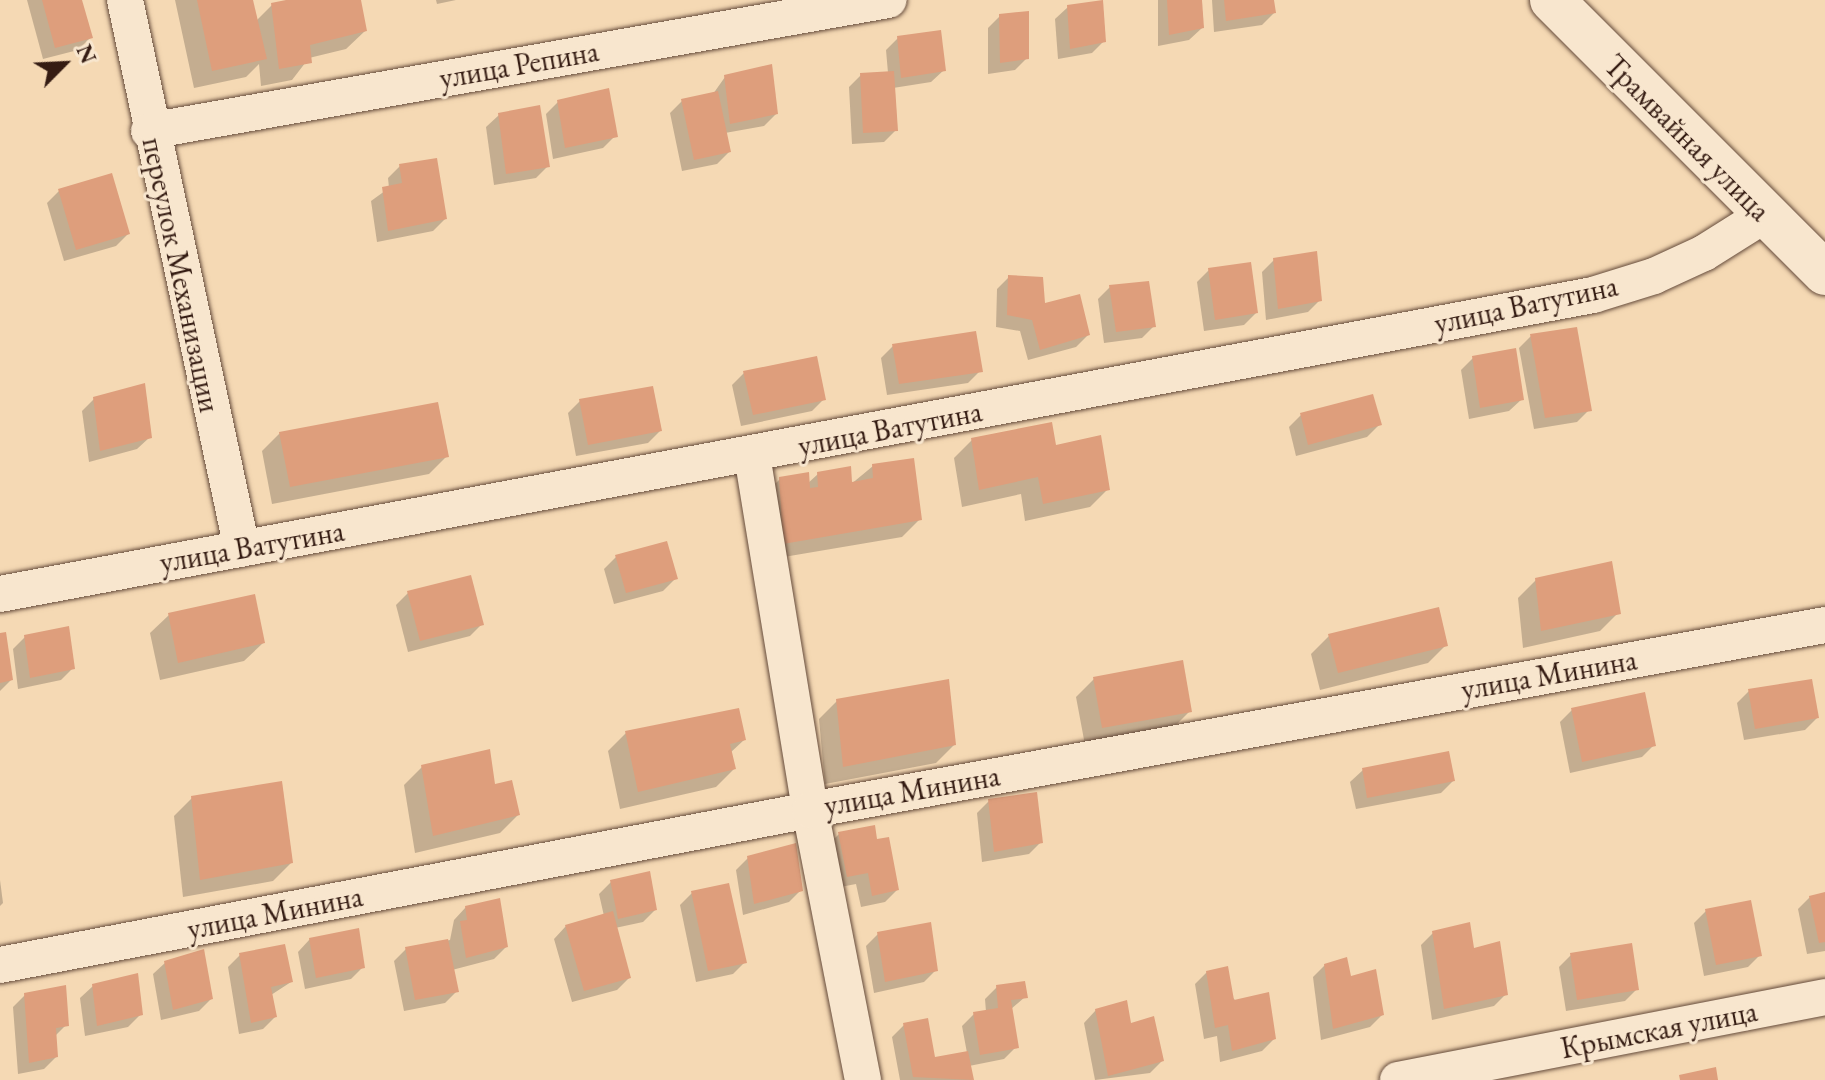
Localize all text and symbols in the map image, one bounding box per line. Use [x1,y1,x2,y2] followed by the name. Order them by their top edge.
[24,24,104,104] north arrow
[436,33,602,97] street label: улица Репина
[70,40,103,68] text: N
[1596,47,1778,229] street label: Трамвайная улица
[134,134,228,416] street label: переулок Механизации
[1431,268,1621,342] street label: улица Ватутина
[795,394,985,464] street label: улица Ватутина
[157,513,347,581] street label: улица Ватутина
[1458,642,1640,708] street label: улица Минина
[821,758,1003,824] street label: улица Минина
[184,878,366,948] street label: улица Минина
[1558,993,1760,1067] street label: Крымская улица

